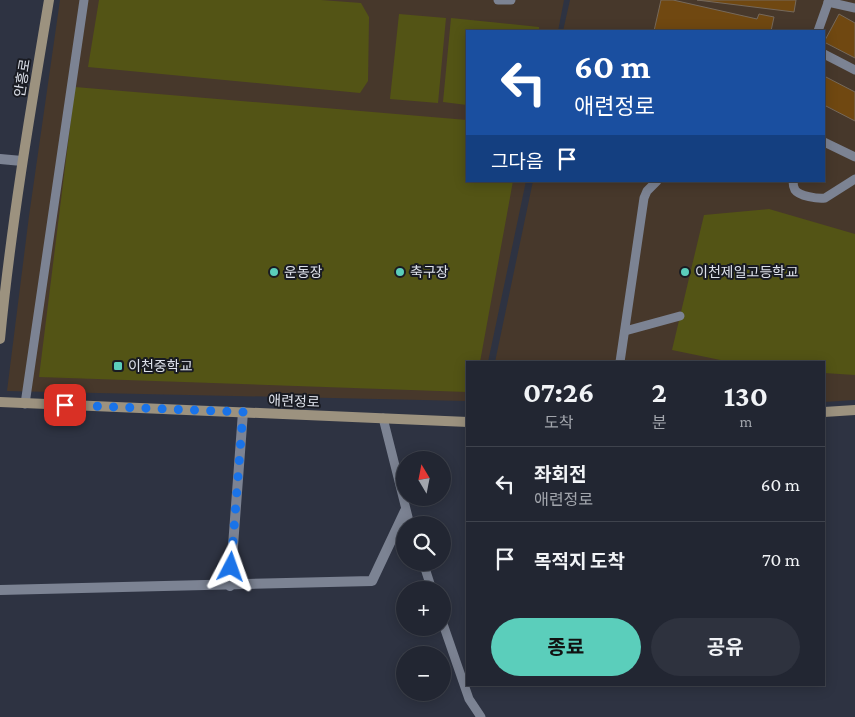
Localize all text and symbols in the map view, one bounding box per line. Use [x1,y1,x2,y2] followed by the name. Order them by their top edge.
[574,47,651,86] text: 60 m
[491,50,556,115] icon: left
[11,58,33,98] street label: 안흥로
[574,94,655,119] text: 애련정로
[553,145,581,173] icon: arrive
[491,151,543,172] text: 그다음
[284,264,323,280] place label: 운동장
[410,264,449,280] place label: 축구장
[695,264,798,280] place label: 이천제일고등학교
[268,266,280,278] marker: 운동장
[394,266,406,278] marker: 축구장
[679,266,691,278] marker: 이천제일고등학교
[128,358,193,374] place label: 이천중학교
[112,360,124,372] marker: 이천중학교
[523,375,595,408] text: 07:26
[652,375,667,408] text: 2
[724,379,768,412] text: 130
[44,384,86,426] pin
[51,391,79,419] icon: arrive
[268,392,320,410] street label: 애련정로
[739,413,752,430] text: m
[544,414,573,431] text: 도착
[652,414,667,431] text: 분
[396,451,451,506] north arrow
[396,451,451,701] map controls
[534,464,586,485] text: 좌회전
[491,470,519,498] icon: left
[761,474,800,495] text: 60 m
[534,491,593,508] text: 애련정로
[396,516,451,571] button: search
[204,540,256,592] position arrow
[491,545,519,573] icon: arrive
[762,549,800,570] text: 70 m
[534,551,625,572] text: 목적지 도착
[396,581,451,636] button: +
[491,618,641,676] button: 종료
[651,618,800,676] button: 공유
[396,646,451,701] button: −

